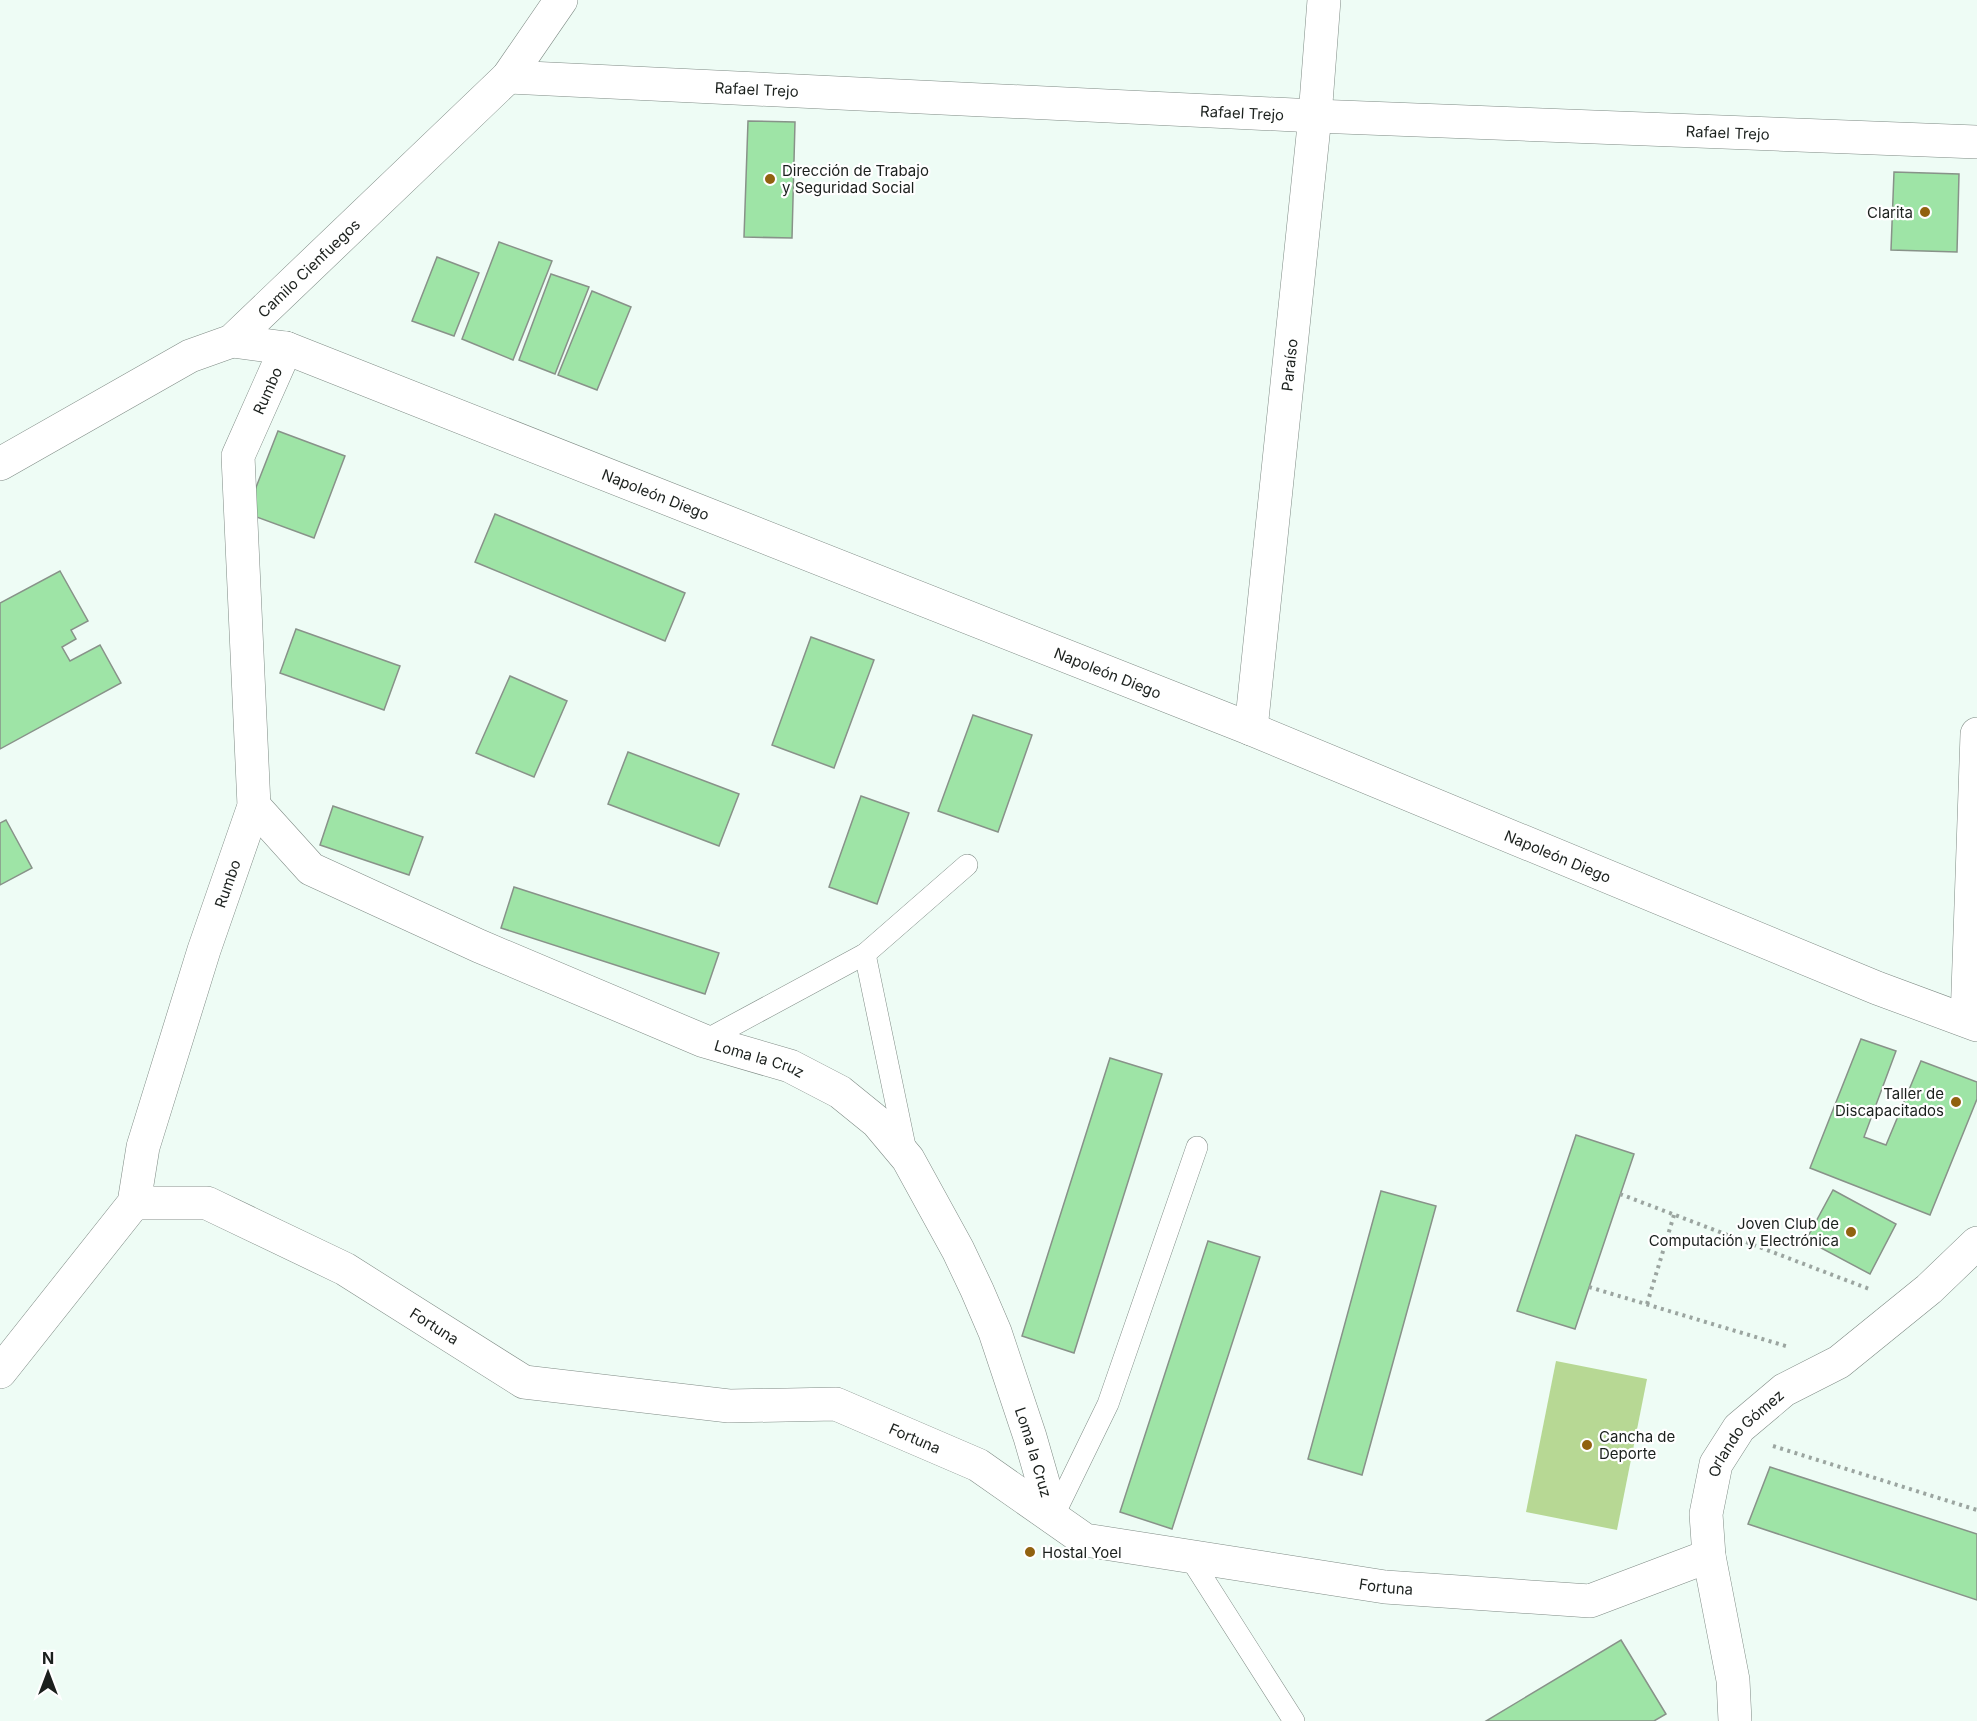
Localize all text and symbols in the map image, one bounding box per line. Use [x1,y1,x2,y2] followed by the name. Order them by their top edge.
[714,78,799,101] street label: Rafael Trejo
[1200,101,1285,124] street label: Rafael Trejo
[1685,121,1770,143] street label: Rafael Trejo
[782,161,929,197] place label: Dirección de Trabajo y Seguridad Social
[763,172,777,186] marker: Dirección de Trabajo y Seguridad Social
[1867,203,1913,222] place label: Clarita
[1918,205,1932,219] marker: Clarita
[253,214,364,321] street label: Camilo Cienfuegos
[1277,338,1301,392] street label: Paraíso
[248,364,286,417] street label: Rumbo
[599,464,712,524] street label: Napoleón Diego
[1051,643,1164,702] street label: Napoleón Diego
[1502,825,1614,886] street label: Napoleón Diego
[210,857,244,910] street label: Rumbo
[712,1035,808,1081] street label: Loma la Cruz
[1835,1084,1944,1120] place label: Taller de Discapacitados
[1949,1095,1963,1109] marker: Taller de Discapacitados
[1649,1214,1839,1250] place label: Joven Club de Computación y Electrónica
[1844,1225,1858,1239] marker: Joven Club de Computación y Electrónica
[407,1303,463,1348] street label: Fortuna
[1704,1385,1787,1479] street label: Orlando Gómez
[1011,1405,1056,1500] street label: Loma la Cruz
[886,1418,944,1457] street label: Fortuna
[1599,1427,1675,1463] place label: Cancha de Deporte
[1580,1438,1594,1452] marker: Cancha de Deporte
[1042,1543,1122,1562] place label: Hostal Yoel
[1023,1545,1037,1559] marker: Hostal Yoel
[1358,1574,1414,1598] street label: Fortuna
[18,1643,78,1703] north arrow
[42,1648,54,1668] text: N

